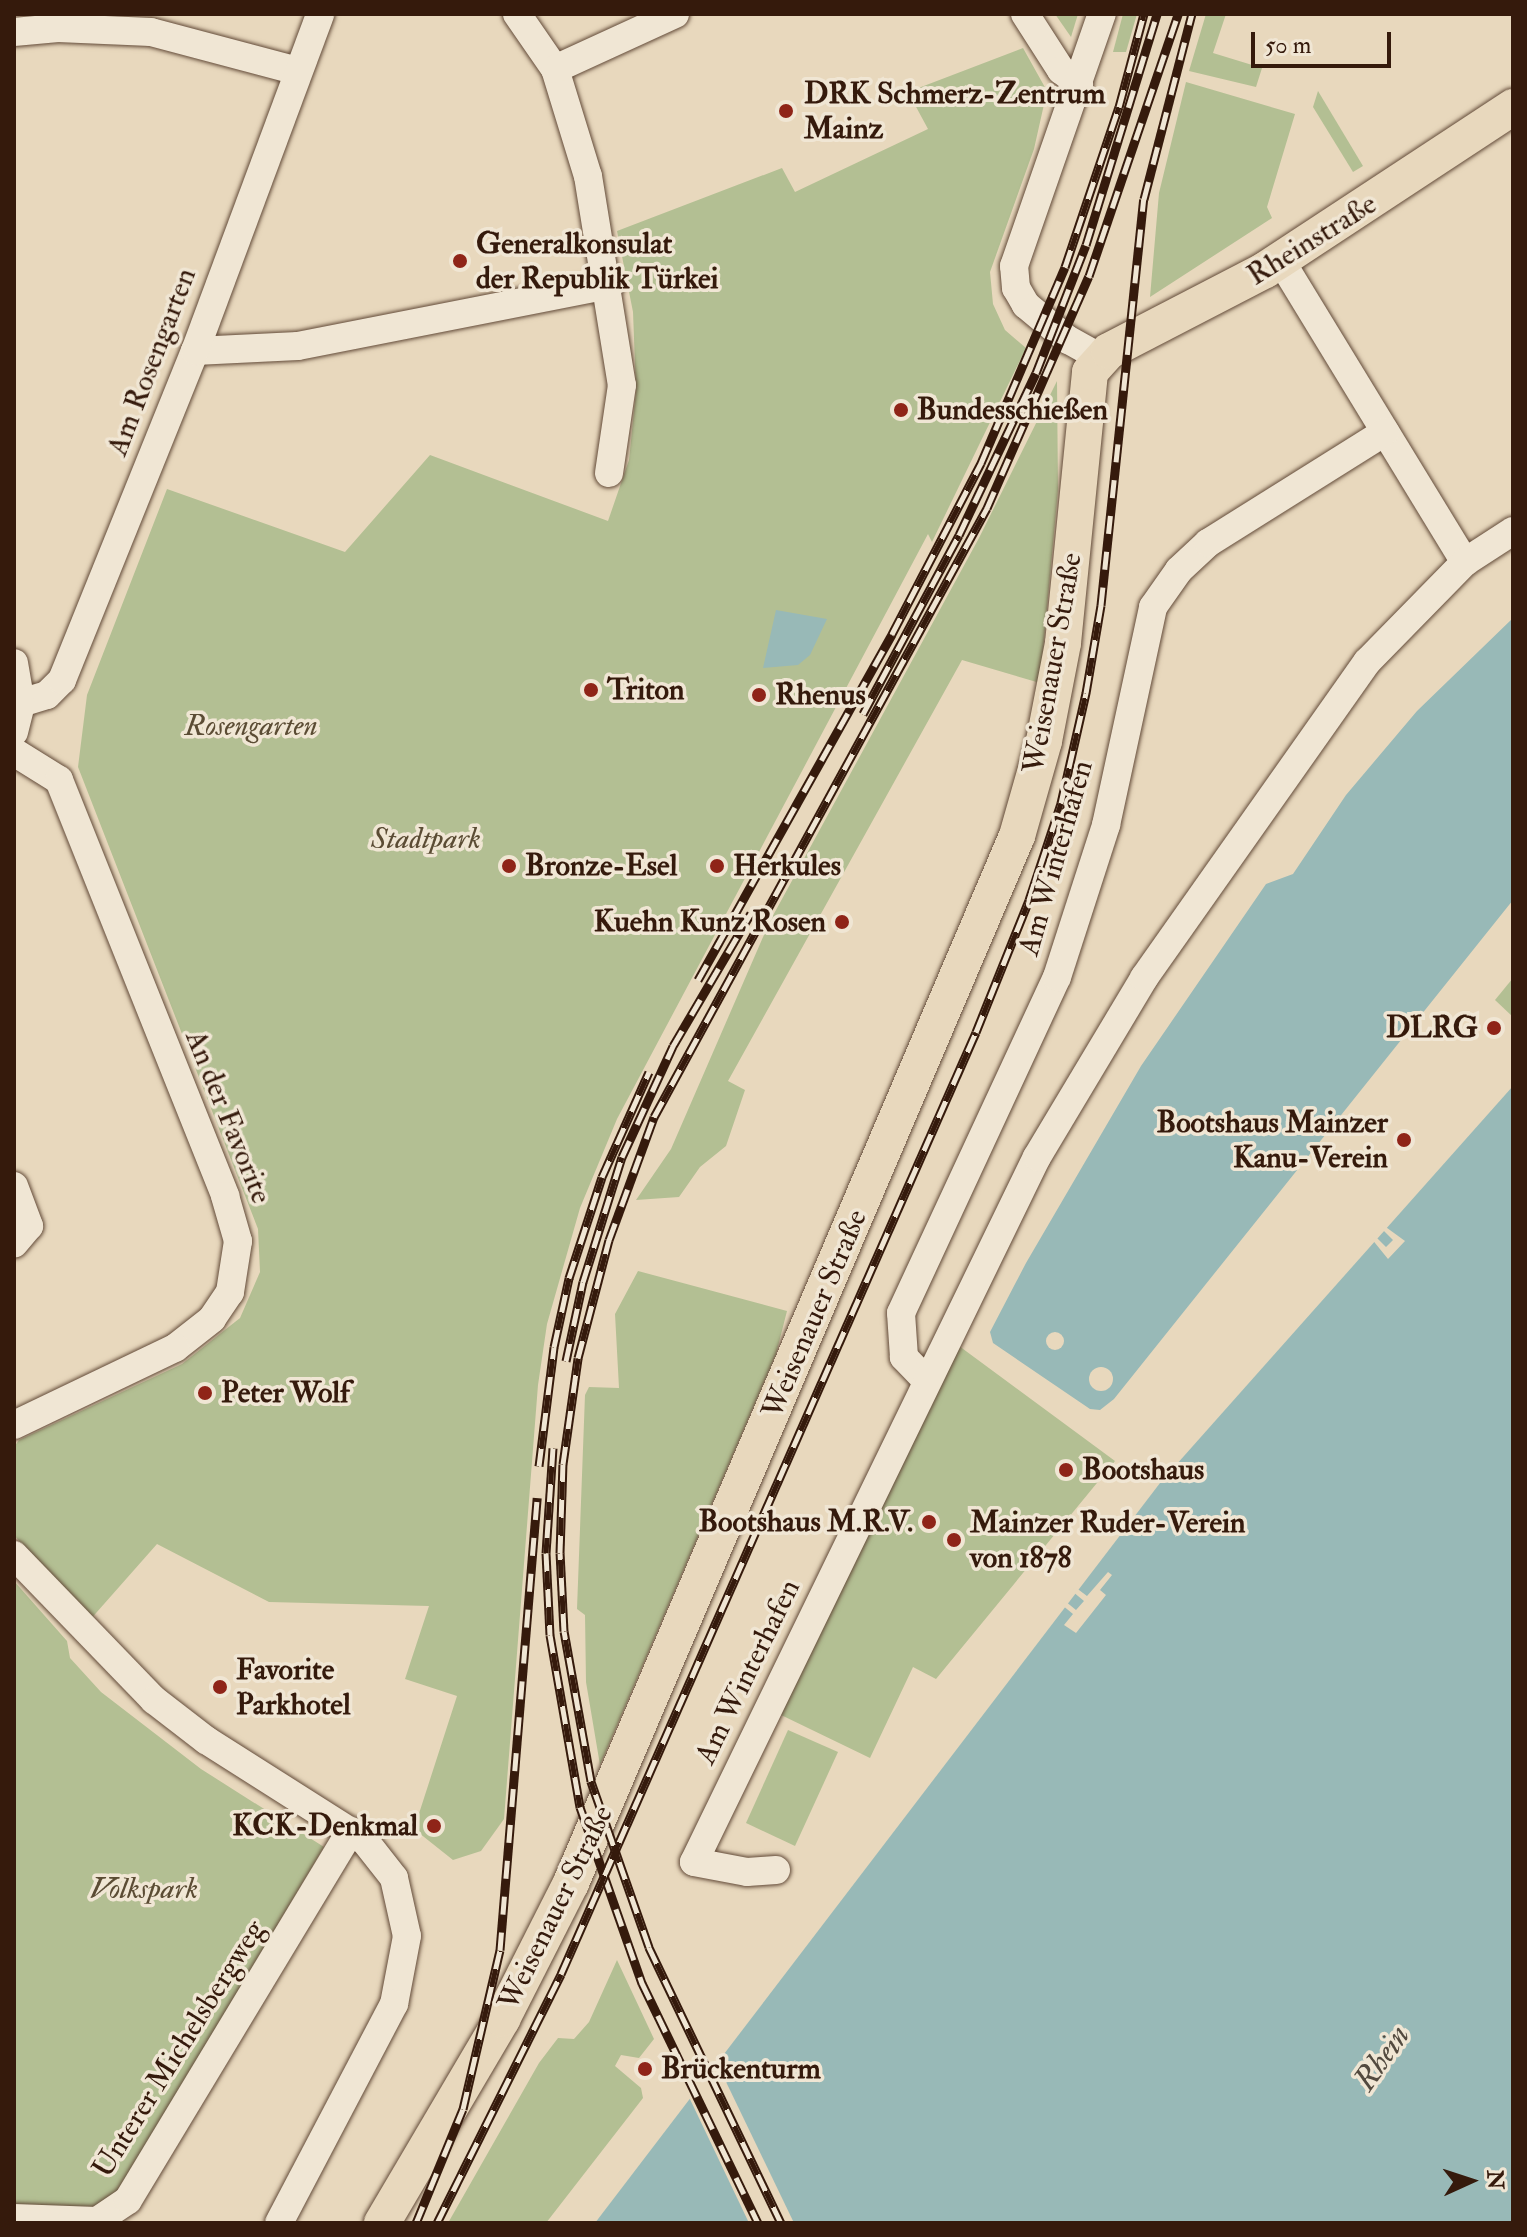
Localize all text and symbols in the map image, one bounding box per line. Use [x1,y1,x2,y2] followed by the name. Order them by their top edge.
[1255,16,1395,66] scale bar
[1265,30,1311,61] text: 50 m
[804,76,1106,146] place label: DRK Schmerz-Zentrum Mainz
[775,100,797,122] marker: DRK Schmerz-Zentrum Mainz
[1241,186,1383,294] street label: Rheinstraße
[476,226,719,296] place label: Generalkonsulat der Republik Türkei
[451,252,469,270] marker: Generalkonsulat der Republik Türkei
[100,263,204,461] street label: Am Rosengarten
[917,392,1108,428] place label: Bundesschießen
[892,401,910,419] marker: Bundesschießen
[1016,550,1090,776] street label: Weisenauer Straße
[607,672,685,708] place label: Triton
[775,677,866,713] place label: Rhenus
[582,681,600,699] marker: Triton
[750,686,768,704] marker: Rhenus
[184,708,318,744] park label: Rosengarten
[1011,756,1101,960] street label: Am Winterhafen
[371,821,481,857] park label: Stadtpark
[525,848,677,884] place label: Bronze-Esel
[733,848,841,884] place label: Herkules
[500,857,518,875] marker: Bronze-Esel
[708,857,726,875] marker: Herkules
[594,904,826,940] place label: Kuehn Kunz Rosen
[833,913,851,931] marker: Kuehn Kunz Rosen
[1386,1010,1478,1046] place label: DLRG
[1485,1019,1503,1037] marker: DLRG
[177,1025,279,1209] street label: An der Favorite
[1156,1105,1388,1176] place label: Bootshaus Mainzer Kanu-Verein
[1395,1131,1413,1149] marker: Bootshaus Mainzer Kanu-Verein
[755,1204,875,1424] street label: Weisenauer Straße
[221,1375,350,1411] place label: Peter Wolf
[196,1384,214,1402] marker: Peter Wolf
[1082,1452,1204,1488] place label: Bootshaus
[1057,1461,1075,1479] marker: Bootshaus
[698,1504,913,1540] place label: Bootshaus M.R.V.
[970,1505,1245,1576] place label: Mainzer Ruder-Verein von 1878
[920,1513,938,1531] marker: Bootshaus M.R.V.
[945,1531,963,1549] marker: Mainzer Ruder-Verein von 1878
[688,1574,808,1770] street label: Am Winterhafen
[236,1652,351,1722] place label: Favorite Parkhotel
[211,1678,229,1696] marker: Favorite Parkhotel
[491,1800,621,2016] street label: Weisenauer Straße
[232,1808,418,1844] place label: KCK-Denkmal
[425,1817,443,1835] marker: KCK-Denkmal
[90,1871,198,1907] park label: Volkspark
[85,1914,273,2184] street label: Unterer Michelsbergweg
[1346,2018,1418,2098] water label: Rhein
[661,2051,821,2087] place label: Brückenturm
[636,2060,654,2078] marker: Brückenturm
[1431,2141,1511,2221] north arrow
[1480,2169,1509,2190] text: N

